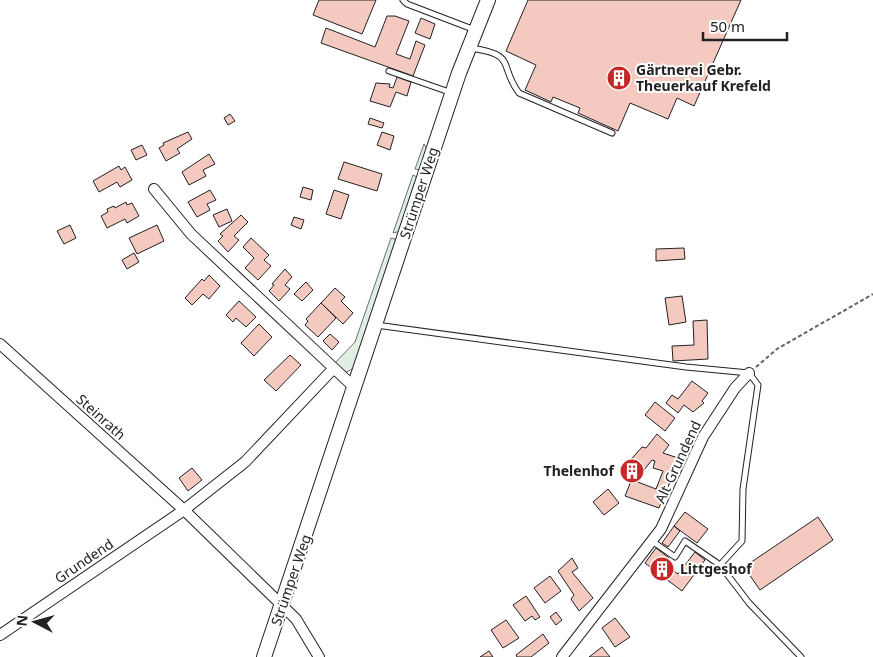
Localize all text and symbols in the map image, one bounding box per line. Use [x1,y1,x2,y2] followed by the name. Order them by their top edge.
[703,10,787,42] scale bar
[710,16,745,36] text: 50 m
[636,60,771,95] place label: Gärtnerei Gebr. Theuerkauf Krefeld
[606,65,632,91] building icon: Gärtnerei Gebr. Theuerkauf Krefeld
[395,145,442,241] street label: Strümper Weg
[73,390,130,444] street label: Steinrath
[650,417,705,506] street label: Alt-Grundend
[619,458,645,484] building icon: Thelenhof
[544,461,616,480] place label: Thelenhof
[266,532,315,628] street label: Strümper Weg
[51,534,117,587] street label: Grundend
[649,556,675,582] building icon: Littgeshof
[680,559,753,578] place label: Littgeshof
[10,597,60,647] north arrow
[12,614,32,627] text: N

